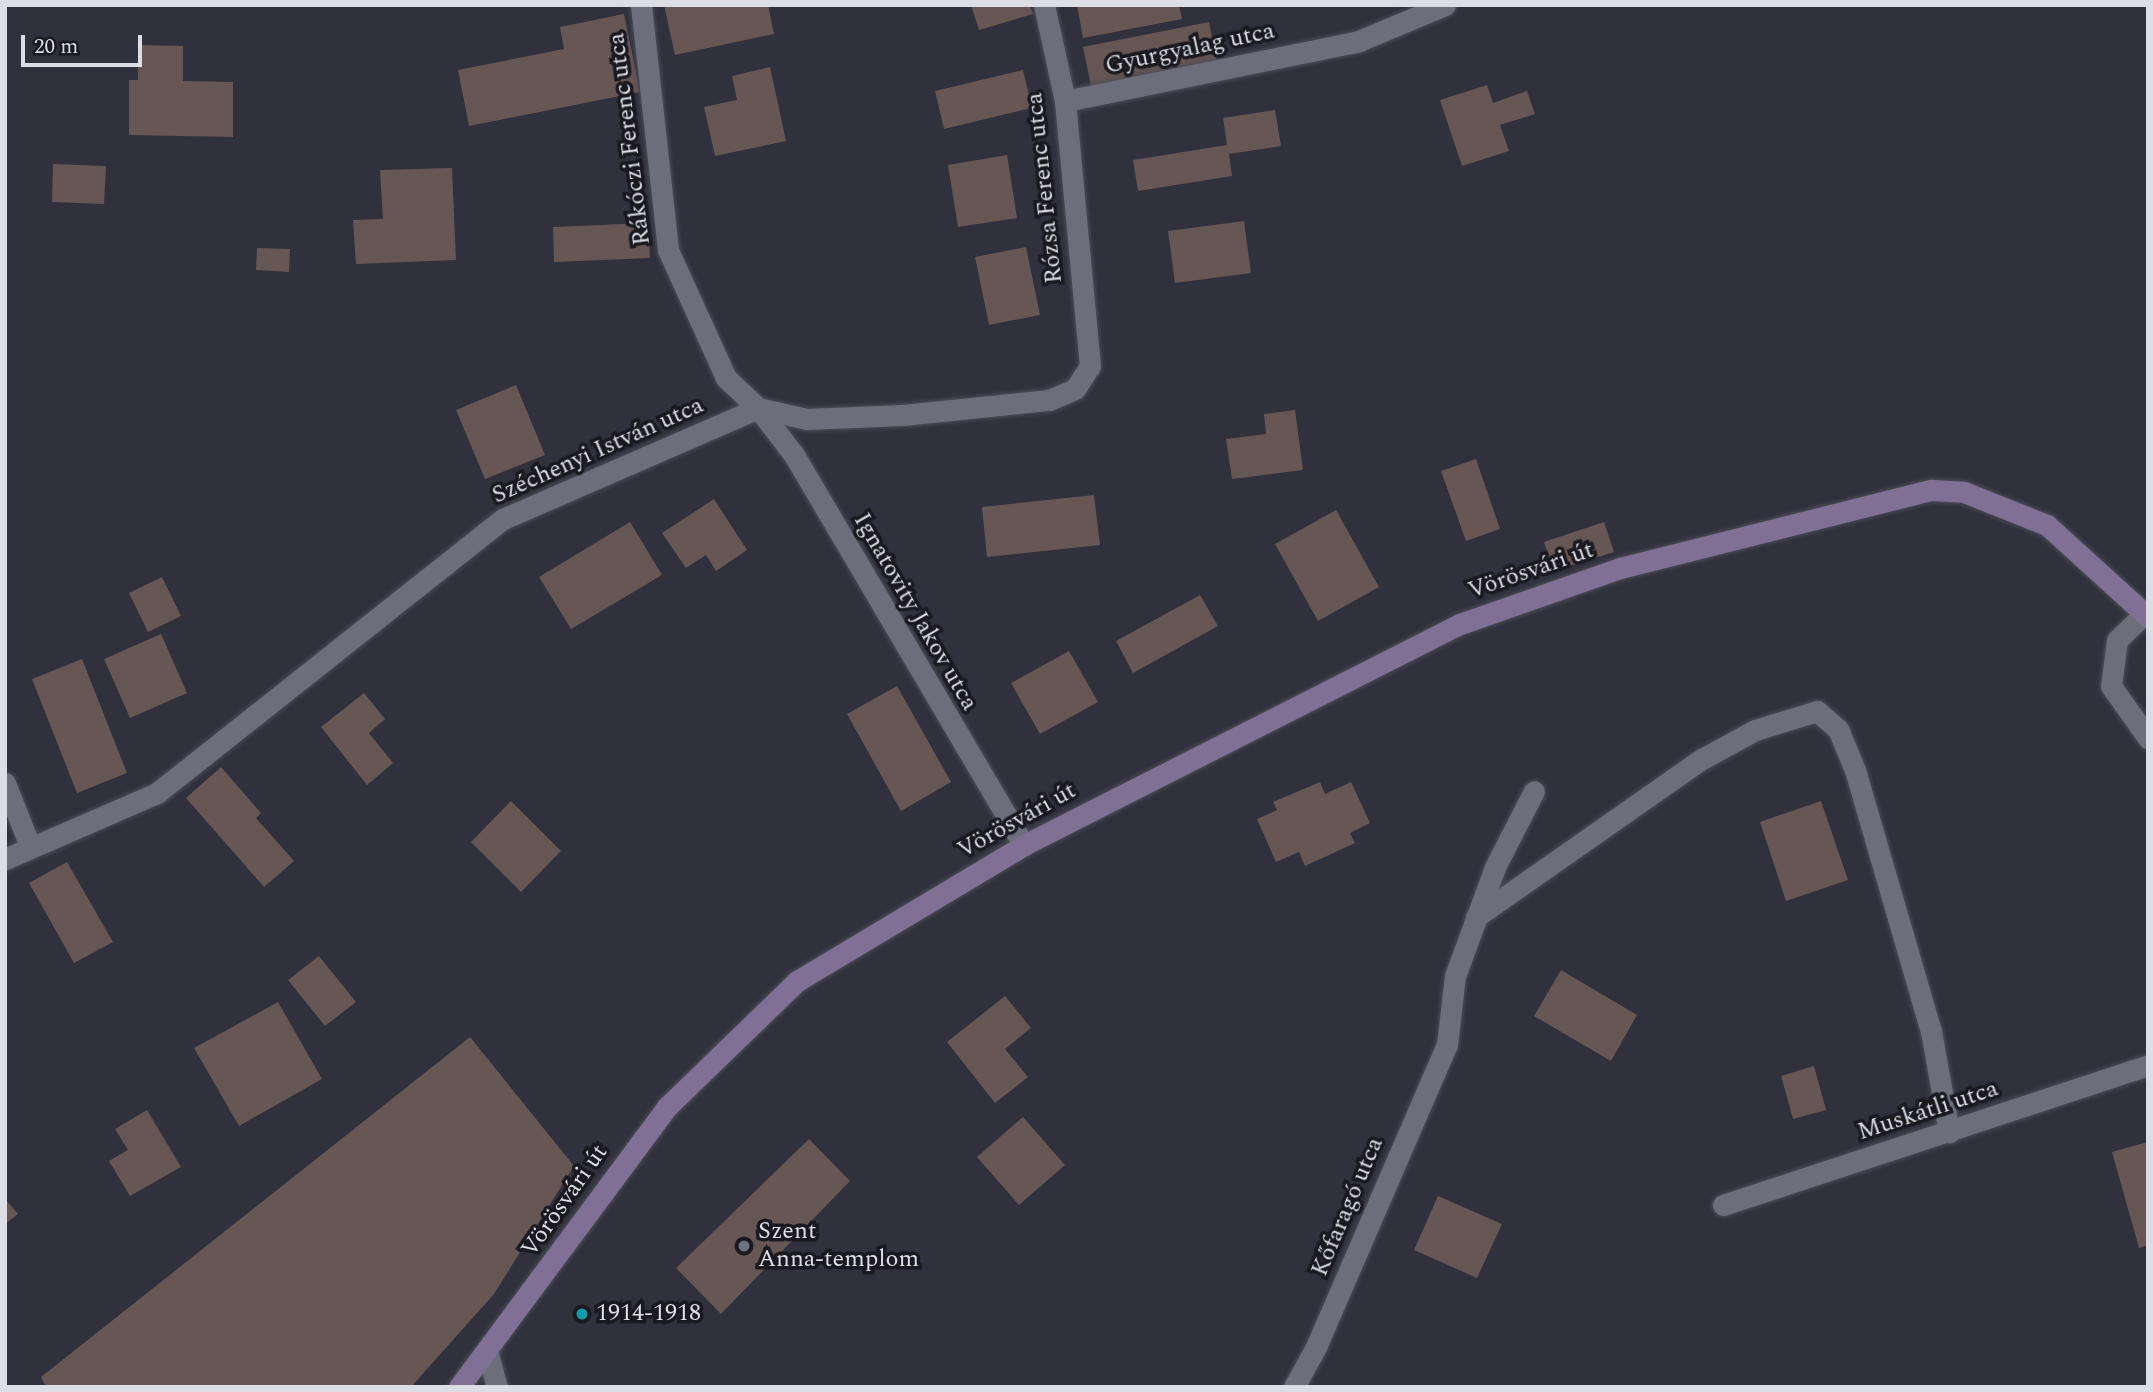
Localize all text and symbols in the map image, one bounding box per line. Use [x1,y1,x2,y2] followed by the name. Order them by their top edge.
[1103,17,1277,81] street label: Gyurgyalag utca
[24,21,145,65] scale bar
[34,31,78,63] text: 20 m
[603,31,657,247] street label: Rákóczi Ferenc utca
[1021,91,1069,285] street label: Rózsa Ferenc utca
[488,391,708,511] street label: Széchenyi István utca
[847,508,983,716] street label: Ignatovity Jakov utca
[1465,536,1597,606] street label: Vörösvári út
[953,777,1081,865] street label: Vörösvári út
[1854,1075,2002,1147] street label: Muskátli utca
[1306,1133,1390,1281] street label: Kőfaragó utca
[516,1139,614,1263] street label: Vörösvári út
[758,1218,919,1274] place label: Szent Anna-templom
[736,1238,752,1254] marker: Szent Anna-templom
[596,1300,701,1328] place label: 1914-1918
[574,1306,590,1322] marker: 1914-1918

